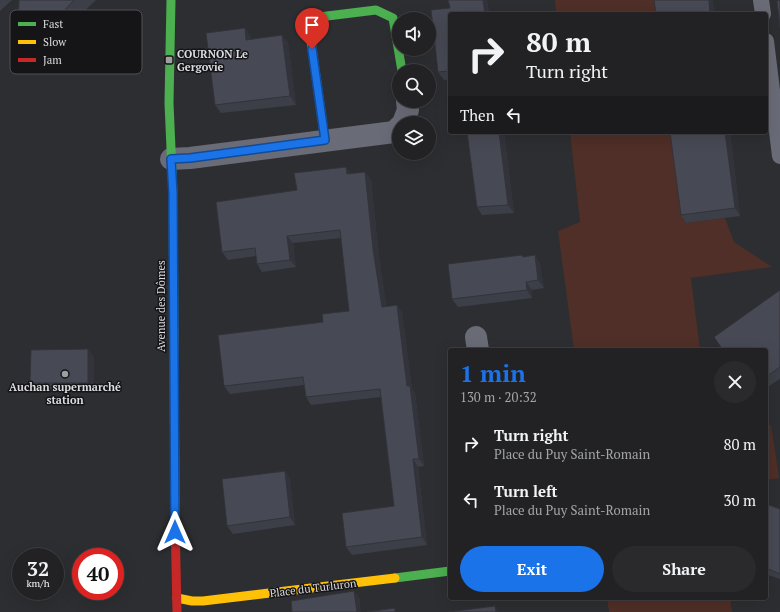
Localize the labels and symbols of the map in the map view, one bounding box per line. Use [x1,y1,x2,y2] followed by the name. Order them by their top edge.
[295,8,329,49] pin
[10,10,142,74] legend
[43,17,63,31] text: Fast
[43,35,67,49] text: Slow
[177,47,248,74] place label: COURNON Le Gergovie
[43,53,62,67] text: Jam
[164,55,174,65] marker: COURNON Le Gergovie
[154,260,168,352] street label: Avenue des Dômes
[60,369,70,379] marker: Auchan supermarché station
[9,380,121,407] place label: Auchan supermarché station
[154,511,196,553] position arrow
[72,548,124,600] speed limit sign: 40
[269,576,358,600] street label: Place du Turluron

